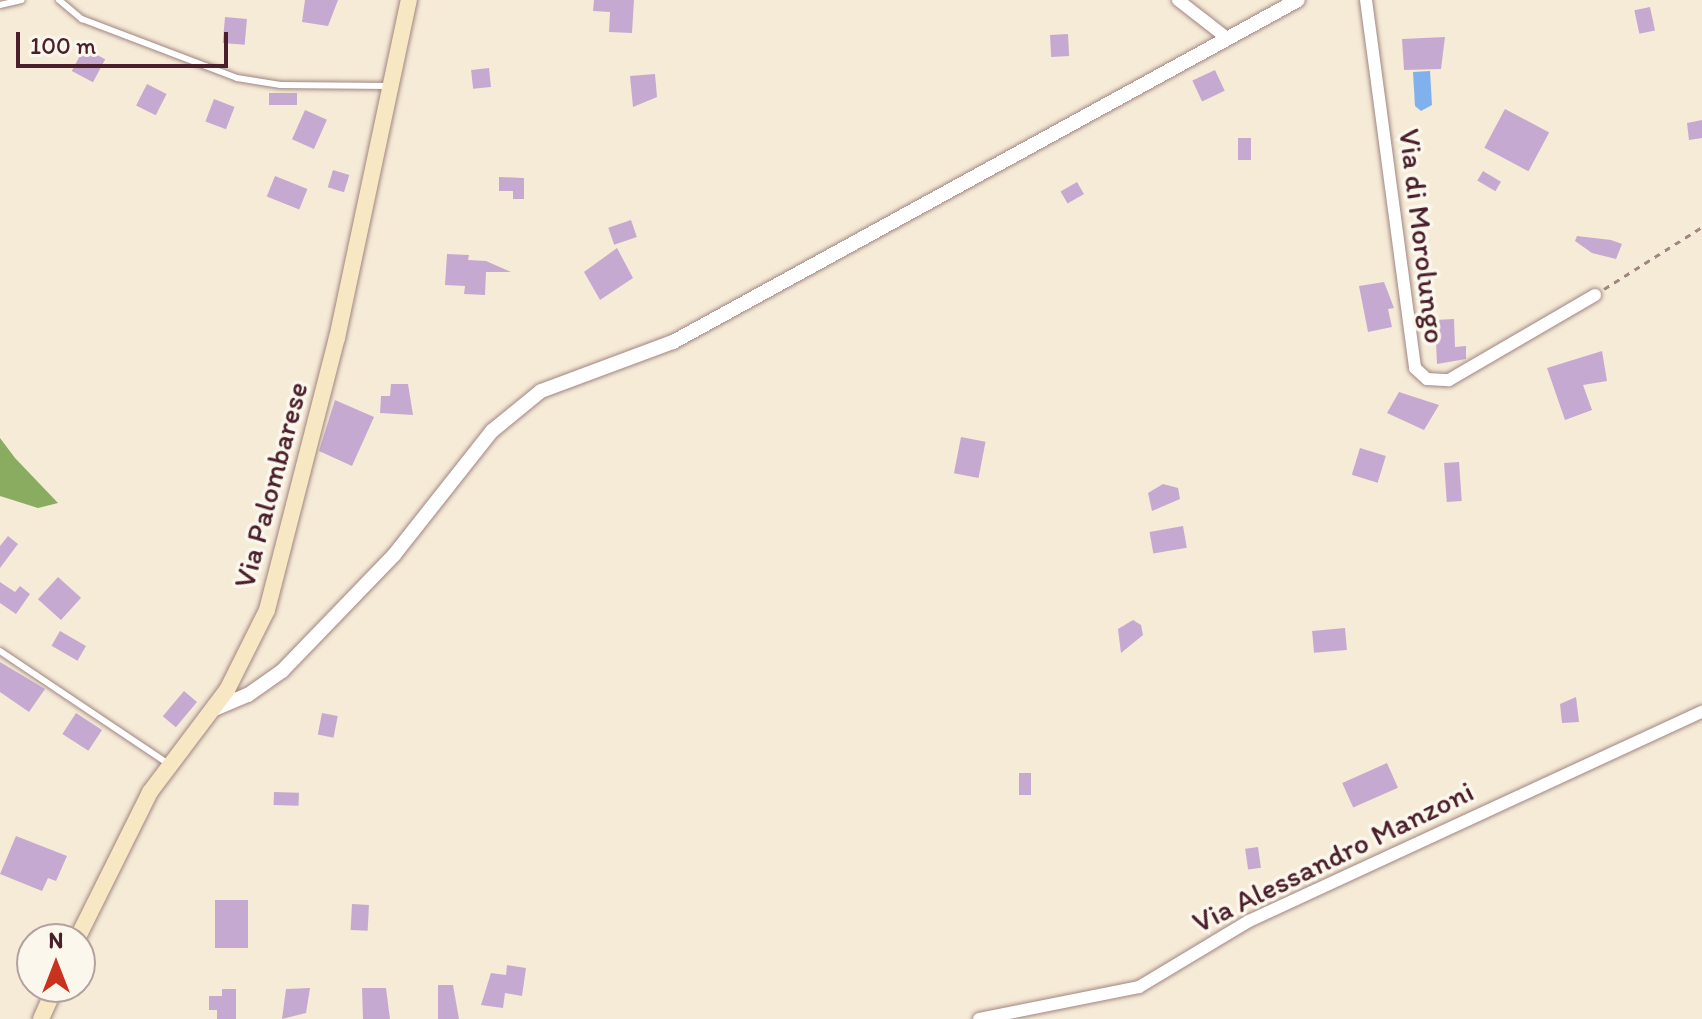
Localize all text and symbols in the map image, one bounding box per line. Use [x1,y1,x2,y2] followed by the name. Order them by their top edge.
[20,16,232,66] scale bar
[30,31,96,60] text: 100 m
[1391,126,1453,346] street label: Via di Morolungo
[226,378,316,592] street label: Via Palombarese
[1187,774,1479,940] street label: Via Alessandro Manzoni
[16,923,96,1003] north arrow
[49,927,63,954] text: N

